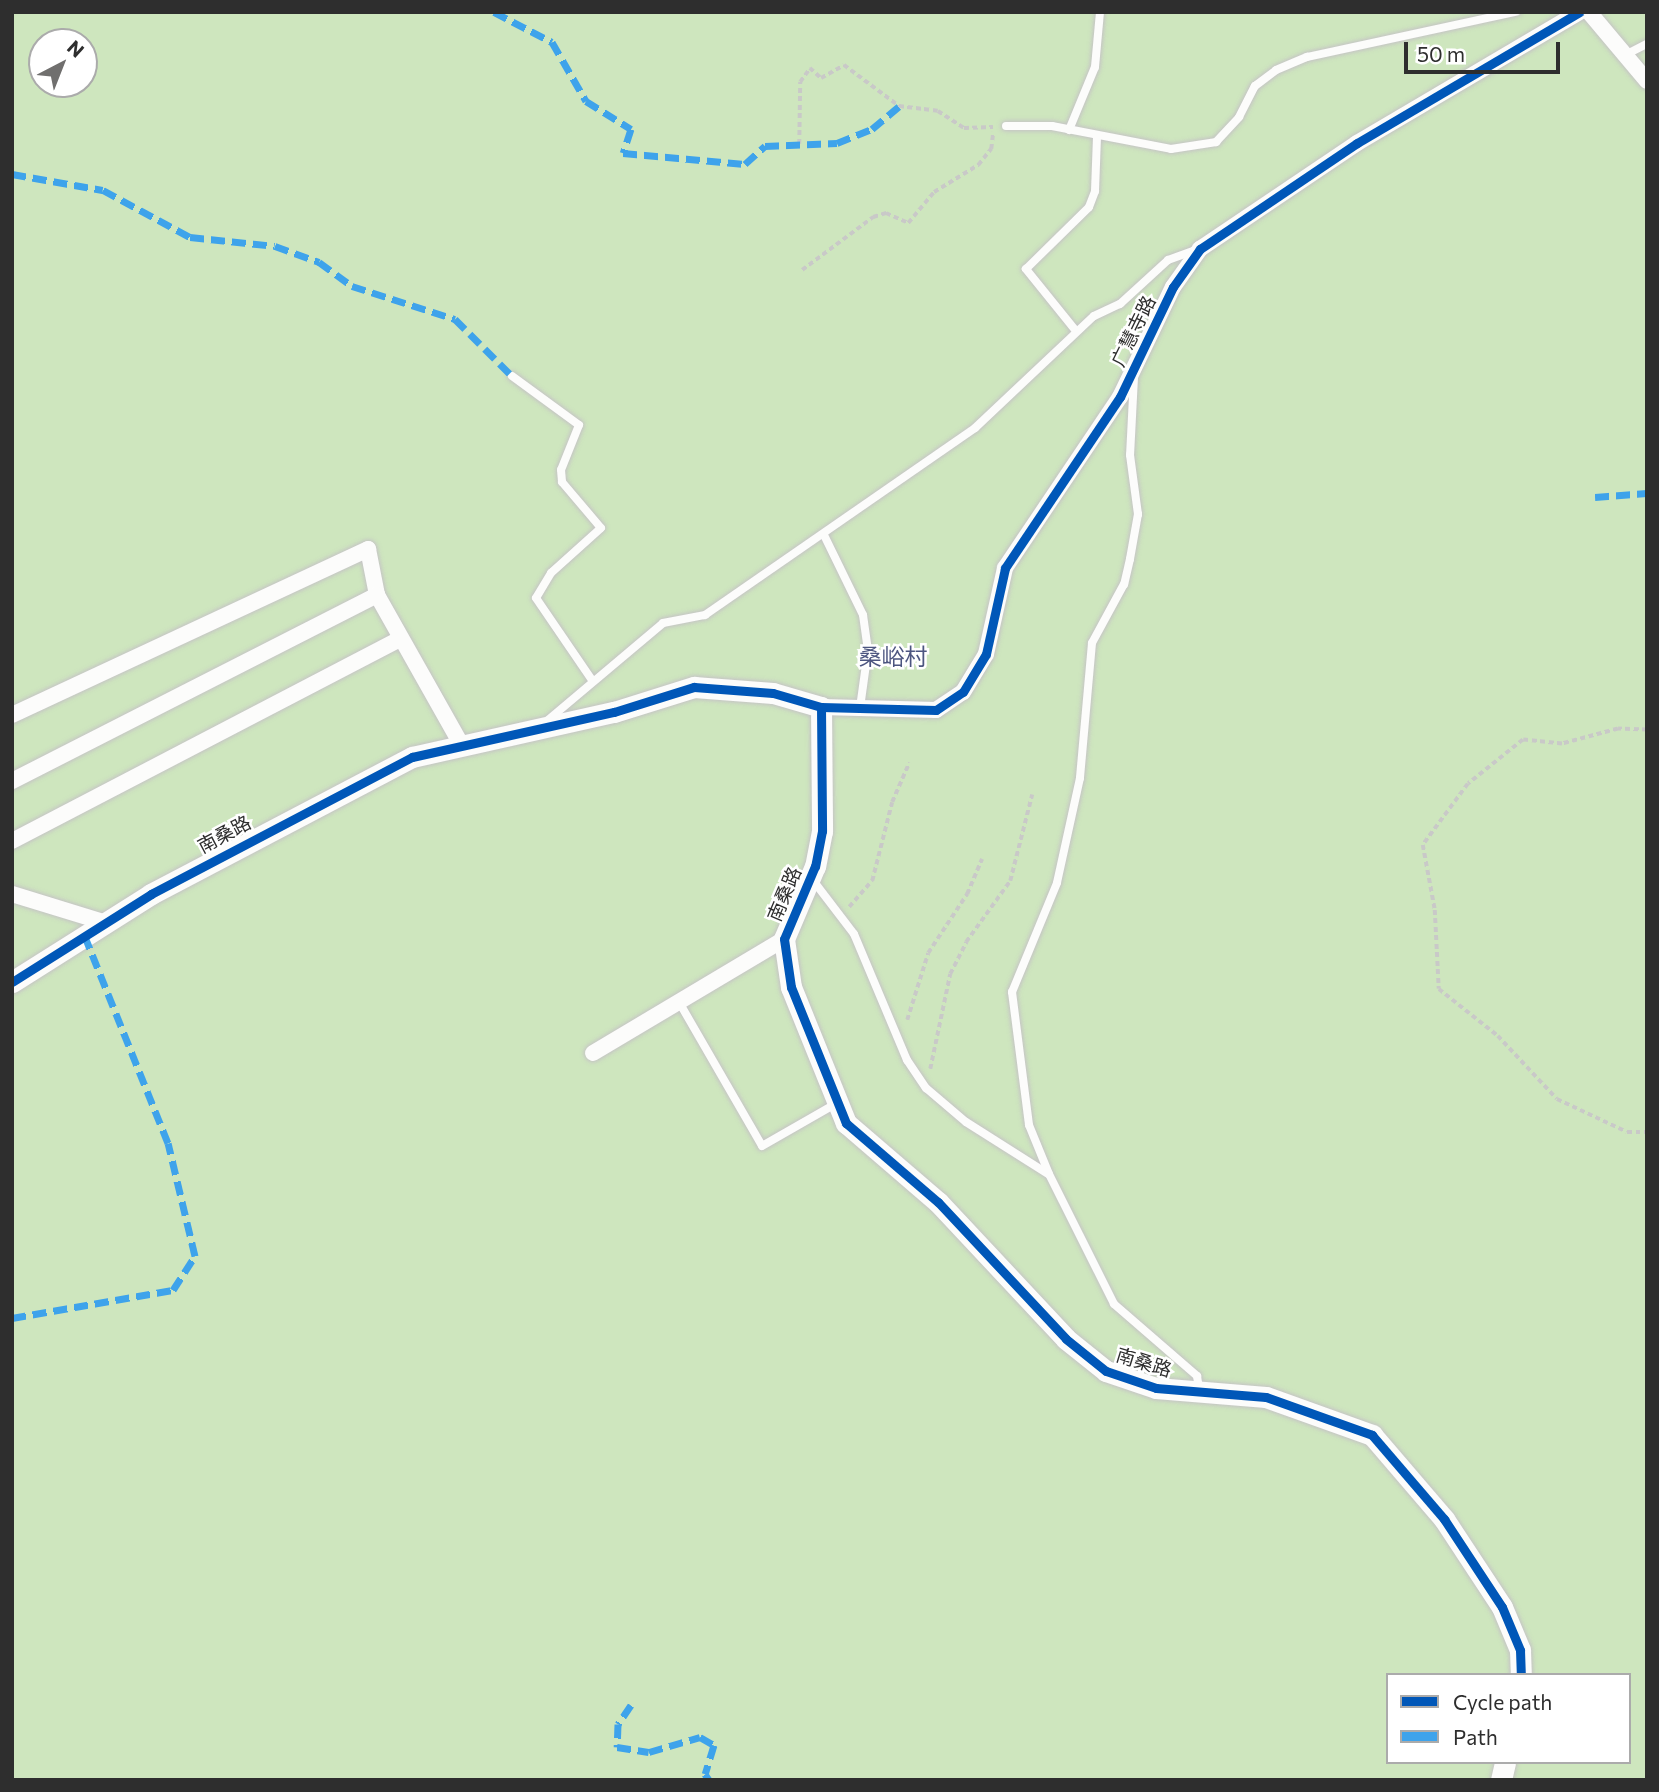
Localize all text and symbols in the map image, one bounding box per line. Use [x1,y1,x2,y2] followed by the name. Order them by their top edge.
[28,28,98,98] north arrow
[1407,28,1563,72] scale bar
[63,35,89,62] text: N
[1417,41,1465,66] text: 50 m
[1106,292,1160,370] street label: 广慧寺路
[859,642,927,670] district label: 桑峪村
[193,811,255,857] street label: 南桑路
[762,863,806,925] street label: 南桑路
[1113,1343,1175,1381] street label: 南桑路
[1386,1673,1631,1764] legend
[1453,1689,1552,1714] text: Cycle path
[1453,1724,1498,1749] text: Path

